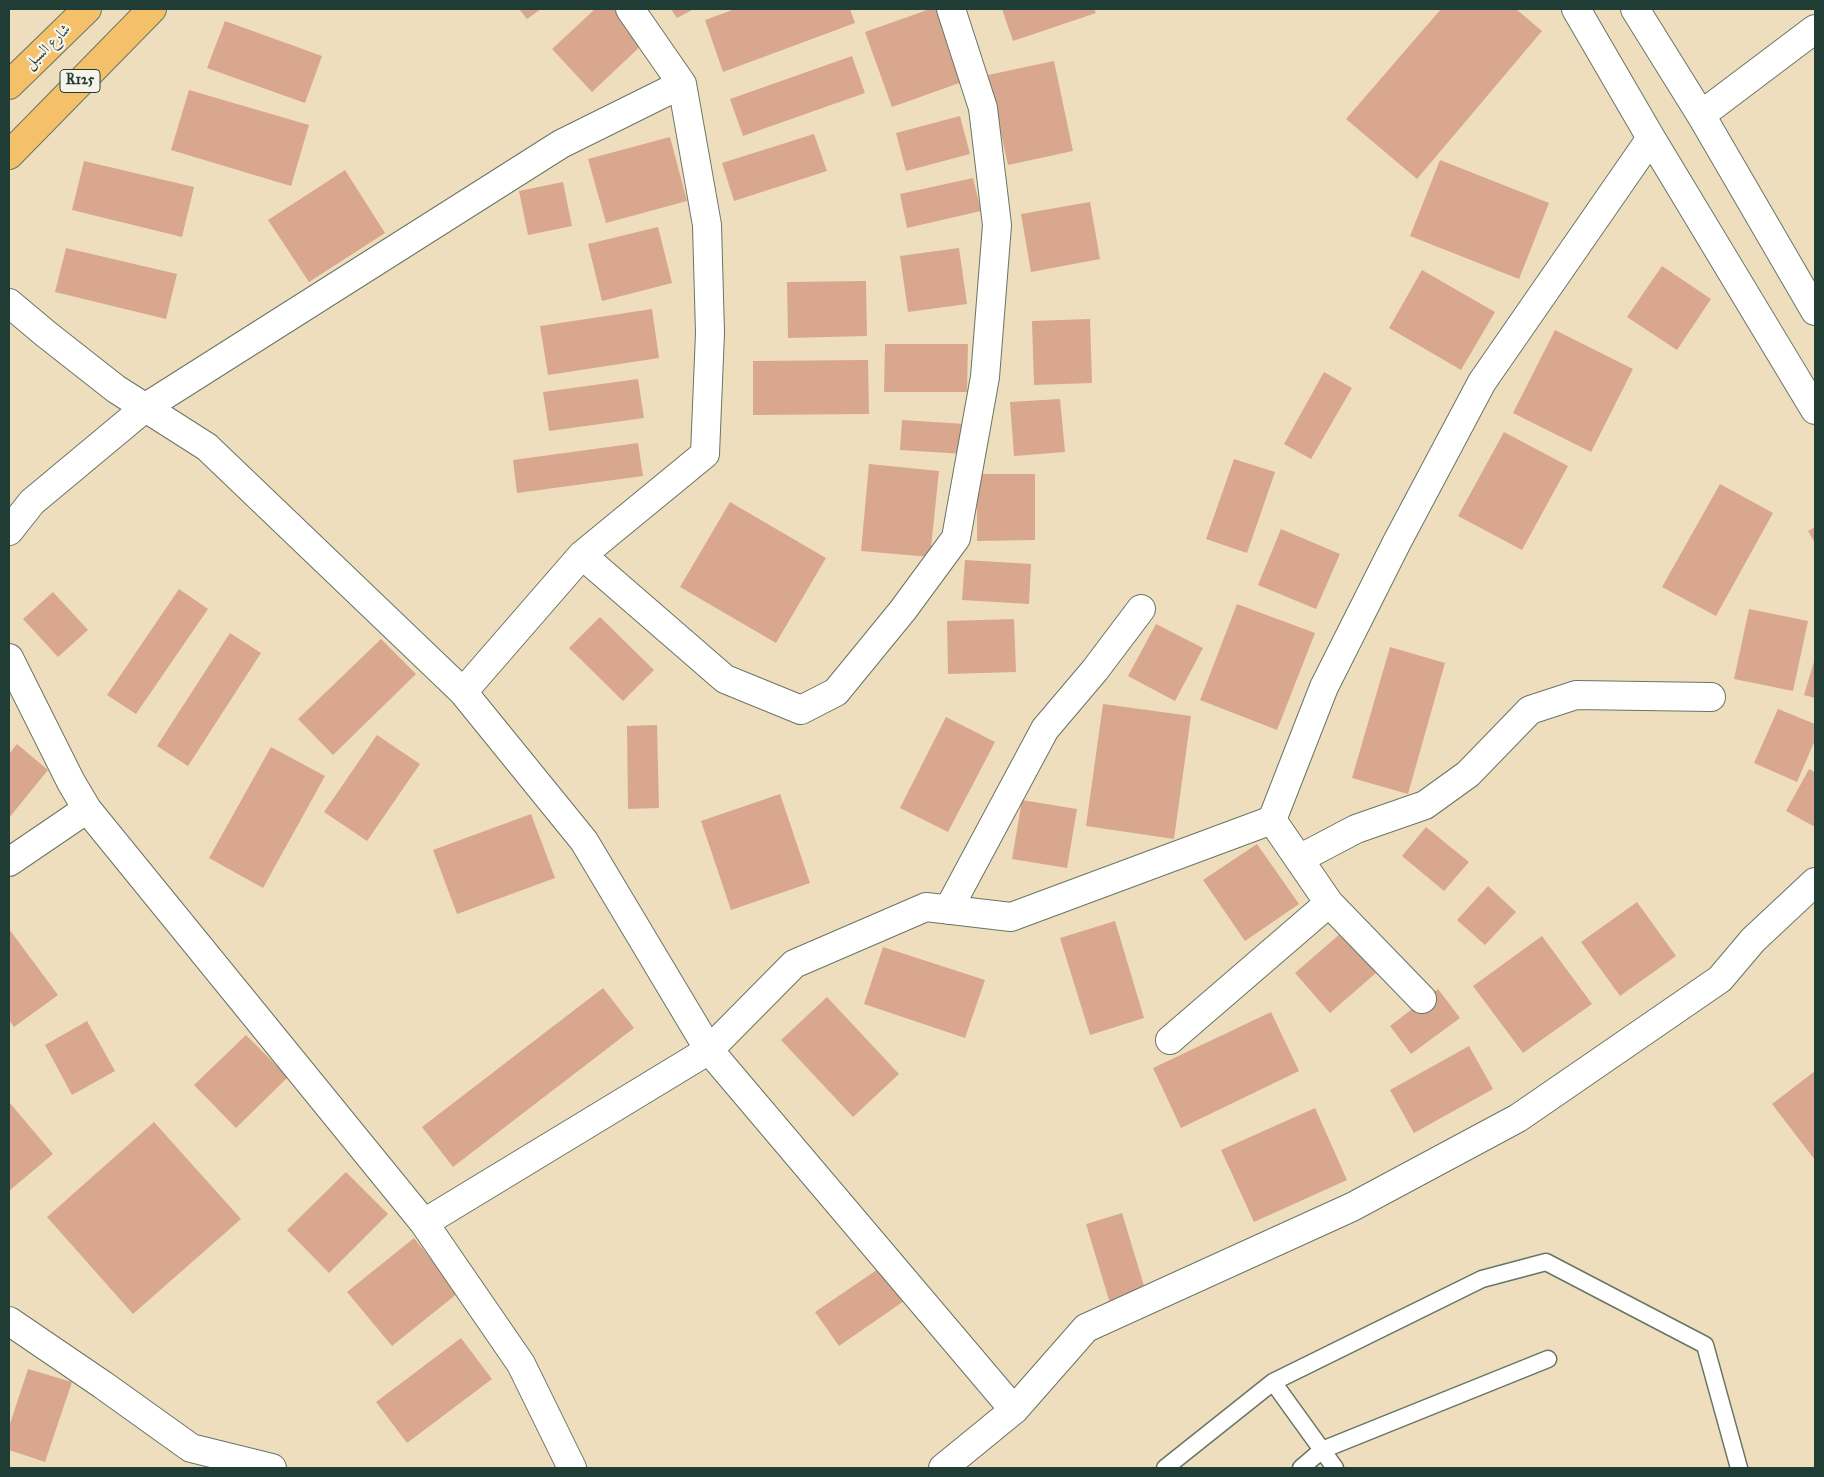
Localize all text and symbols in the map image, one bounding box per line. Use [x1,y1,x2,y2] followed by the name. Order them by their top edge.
[21,21,75,73] street label: شارع السبل
[60,70,100,92] road number: R125

